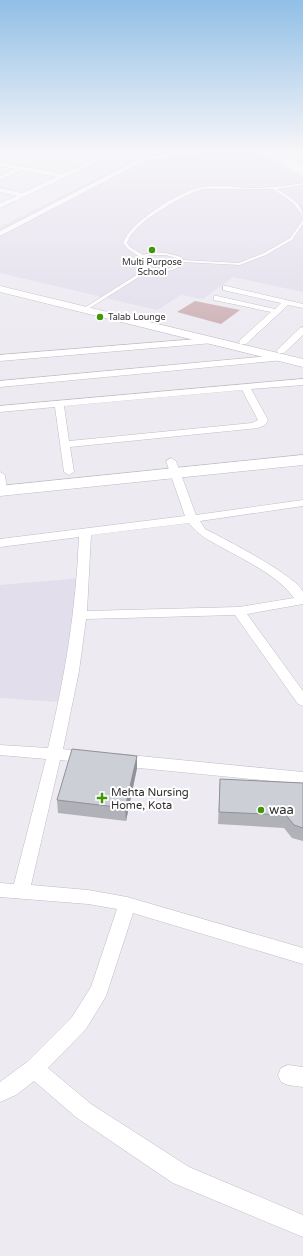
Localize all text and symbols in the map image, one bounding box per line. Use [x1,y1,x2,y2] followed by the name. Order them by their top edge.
[147,245,157,255] marker: Multi Purpose School
[122,257,182,278] place label: Multi Purpose School
[95,312,105,322] marker: Talab Lounge
[108,312,166,323] place label: Talab Lounge
[111,786,189,812] place label: Mehta Nursing Home, Kota
[96,792,108,804] marker: Mehta Nursing Home, Kota
[269,802,294,818] place label: waa
[256,805,266,815] marker: waa

